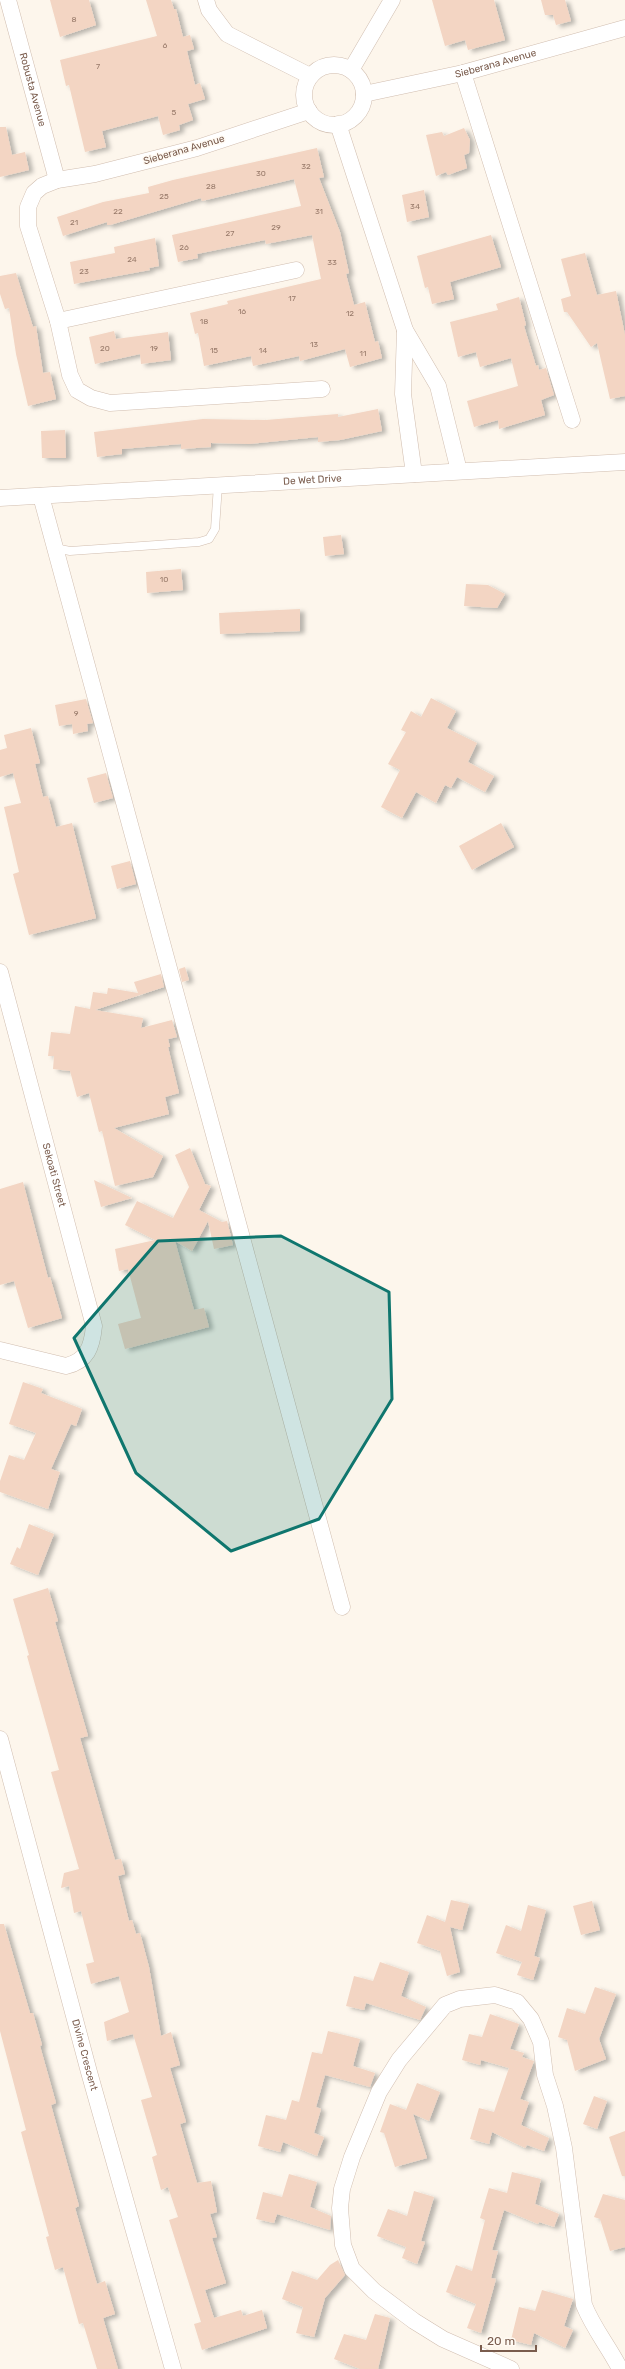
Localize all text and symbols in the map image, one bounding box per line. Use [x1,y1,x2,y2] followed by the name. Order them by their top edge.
[71,15,77,24] house number: 8
[163,41,168,50] house number: 6
[454,47,538,81] street label: Sieberana Avenue
[17,51,48,128] street label: Robusta Avenue
[96,62,100,71] house number: 7
[172,108,177,117] house number: 5
[142,133,226,167] street label: Sieberana Avenue
[301,162,311,171] house number: 32
[256,169,266,178] house number: 30
[206,182,216,191] house number: 28
[159,192,169,201] house number: 25
[410,202,420,211] house number: 34
[113,207,123,216] house number: 22
[315,207,323,216] house number: 31
[70,218,78,227] house number: 21
[271,223,281,232] house number: 29
[226,229,234,238] house number: 27
[179,243,189,252] house number: 26
[127,255,137,264] house number: 24
[327,258,337,267] house number: 33
[79,267,89,276] house number: 23
[288,294,296,303] house number: 17
[238,307,246,316] house number: 16
[346,309,354,318] house number: 12
[200,317,208,326] house number: 18
[310,340,318,349] house number: 13
[100,344,110,353] house number: 20
[150,344,158,353] house number: 19
[210,346,218,355] house number: 15
[259,346,267,355] house number: 14
[360,349,366,358] house number: 11
[283,472,342,488] street label: De Wet Drive
[160,575,168,584] house number: 10
[74,709,79,718] house number: 9
[40,1142,68,1208] street label: Sekoati Street
[69,2018,100,2092] street label: Divine Crescent
[481,2327,536,2353] scale bar
[487,2334,515,2348] text: 20 m

